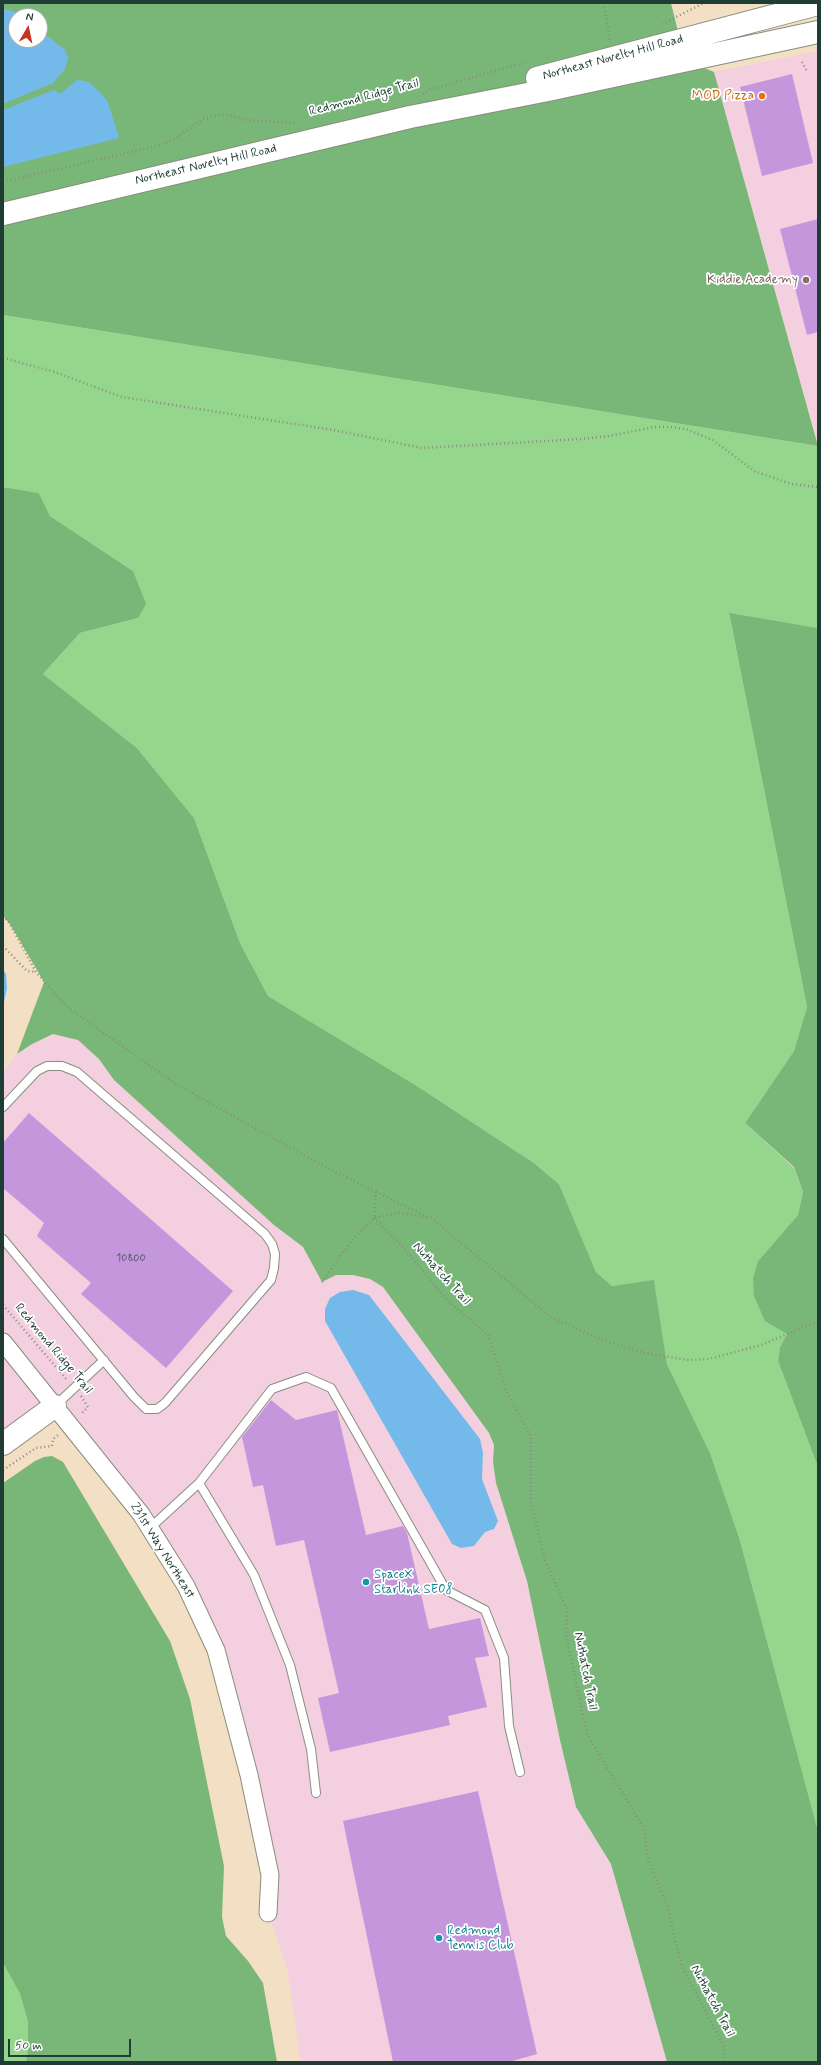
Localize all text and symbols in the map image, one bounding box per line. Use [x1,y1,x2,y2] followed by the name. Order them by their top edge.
[8,8,48,48] north arrow
[25,10,34,25] text: N
[541,32,685,84] street label: Northeast Novelty Hill Road
[307,76,421,120] street label: Redmond Ridge Trail
[692,88,754,104] place label: MOD Pizza
[757,91,767,101] marker: MOD Pizza
[134,141,278,189] street label: Northeast Novelty Hill Road
[707,272,798,288] place label: Kiddie Academy
[801,275,811,285] marker: Kiddie Academy
[409,1239,473,1309] street label: Nuthatch Trail
[116,1252,146,1266] house number: 10800
[11,1301,95,1397] street label: Redmond Ridge Trail
[126,1500,198,1602] street label: 231st Way Northeast
[374,1567,453,1598] place label: SpaceX Starlink SE08
[361,1577,371,1587] marker: SpaceX Starlink SE08
[570,1631,600,1711] street label: Nuthatch Trail
[447,1923,513,1954] place label: Redmond Tennis Club
[434,1933,444,1943] marker: Redmond Tennis Club
[687,1962,737,2040] street label: Nuthatch Trail
[10,2031,133,2057] scale bar
[15,2038,42,2054] text: 50 m

